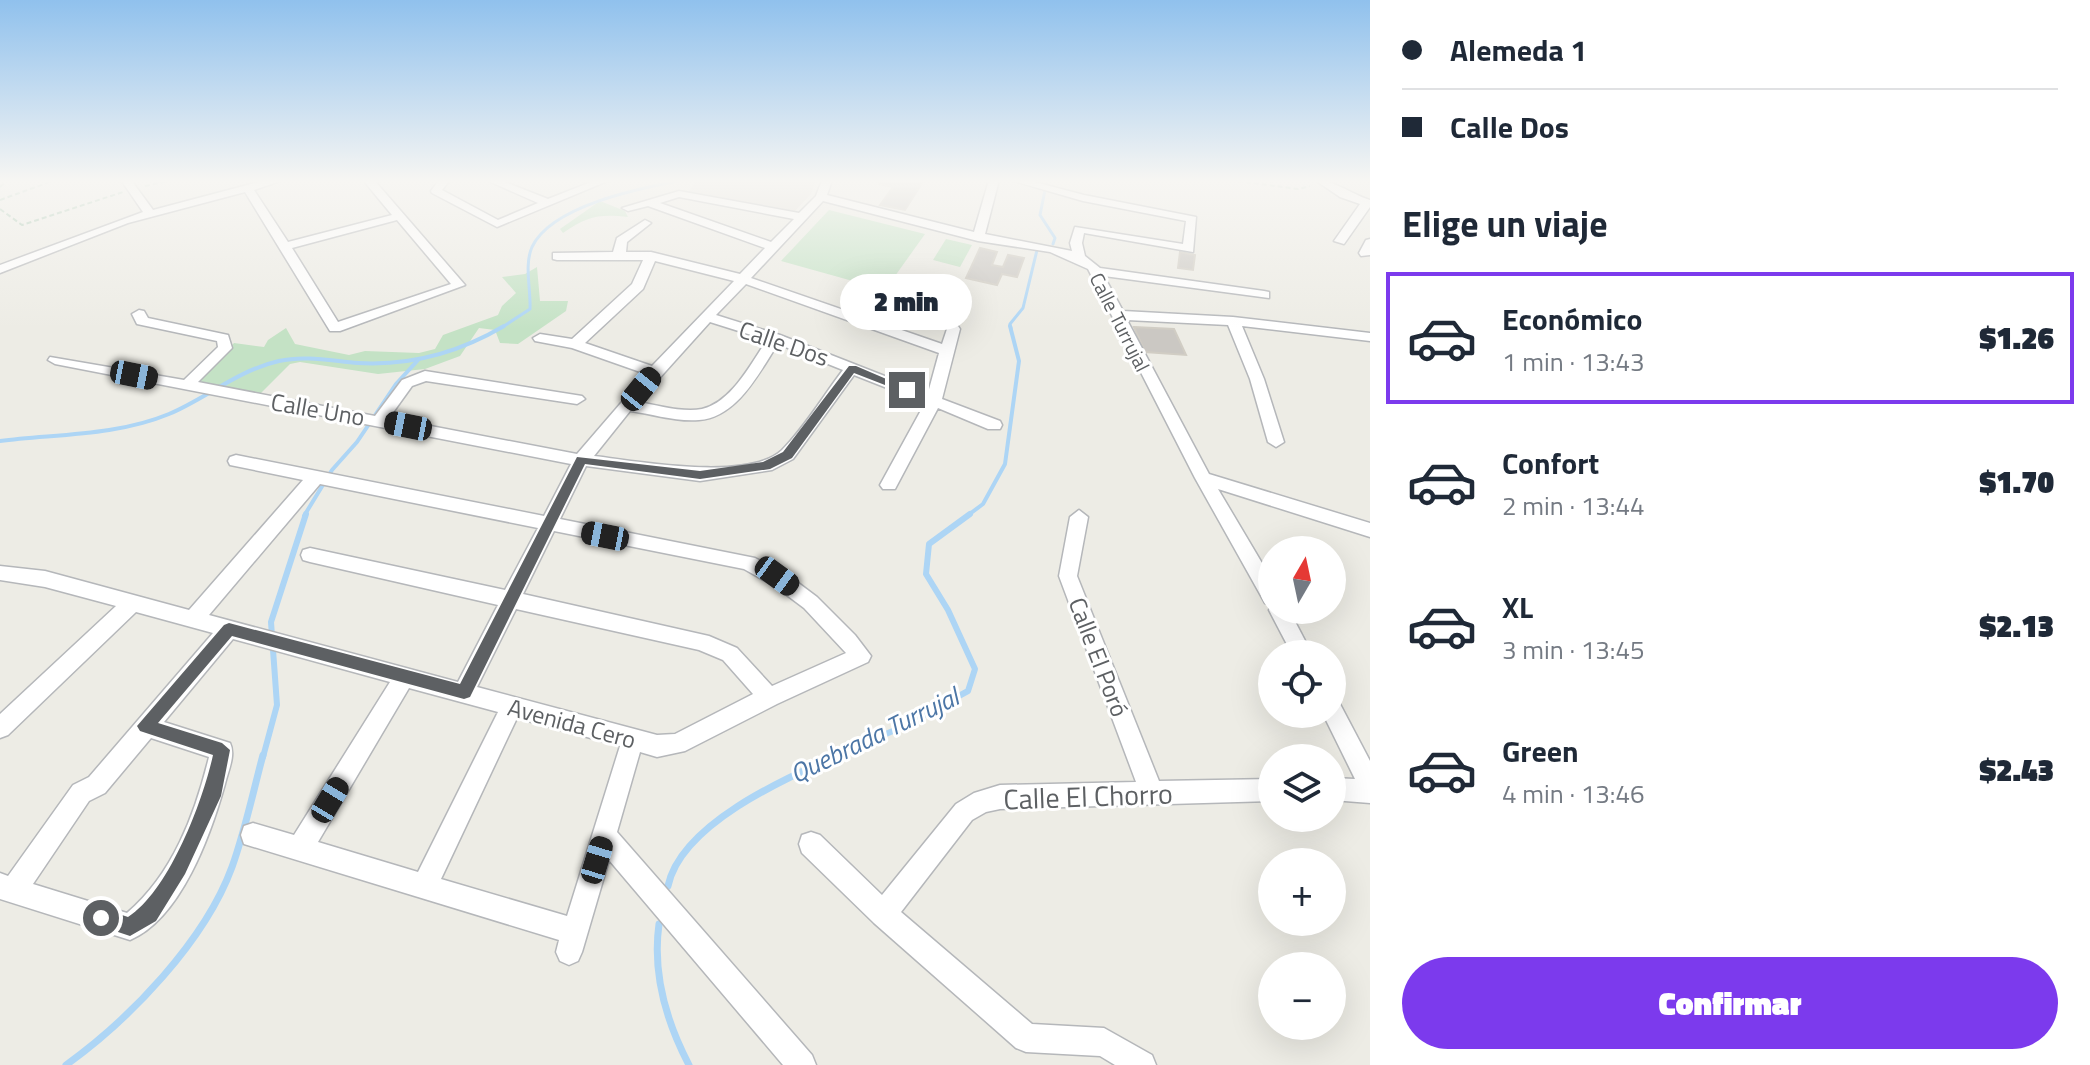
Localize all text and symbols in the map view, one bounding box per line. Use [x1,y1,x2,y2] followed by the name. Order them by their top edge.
[1450,27,1587,73] text: Alemeda 1
[1450,104,1569,150] text: Calle Dos
[1402,196,1608,251] text: Elige un viaje
[1082,267,1158,377] street label: Calle Turrujal
[841,274,973,330] callout: 2 min
[874,282,938,321] text: 2 min
[1502,296,1642,342] text: Económico
[1406,302,1478,374] icon: car
[734,311,834,375] street label: Calle Dos
[1980,315,2054,361] text: $1.26
[1502,342,1645,381] text: 1 min · 13:43
[108,359,160,391] car
[617,363,665,415] car
[889,372,925,408] route end
[268,383,368,435] street label: Calle Uno
[382,410,434,442] car
[1502,440,1599,486] text: Confort
[1406,446,1478,518] icon: car
[1980,459,2054,505] text: $1.70
[1502,486,1645,525] text: 2 min · 13:44
[579,520,631,552] car
[1258,536,1346,624] north arrow
[1258,536,1346,1040] map controls
[751,552,803,600] car
[1502,584,1533,630] text: XL
[1406,590,1478,662] icon: car
[1060,592,1138,722] street label: Calle El Poró
[1980,603,2054,649] text: $2.13
[1502,630,1645,669] text: 3 min · 13:45
[1258,640,1346,728] button: locate
[783,676,968,793] water label: Quebrada Turrujal
[504,689,640,757] street label: Avenida Cero
[1502,728,1579,774] text: Green
[1406,734,1478,806] icon: car
[1258,744,1346,832] button: layers
[1980,747,2054,793] text: $2.43
[1003,772,1173,820] street label: Calle El Chorro
[307,773,353,827] car
[1502,774,1645,813] text: 4 min · 13:46
[579,834,615,886] car
[1258,848,1346,936] button: +
[83,900,119,936] route start
[1258,952,1346,1040] button: −
[1402,957,2058,1049] button: Confirmar

